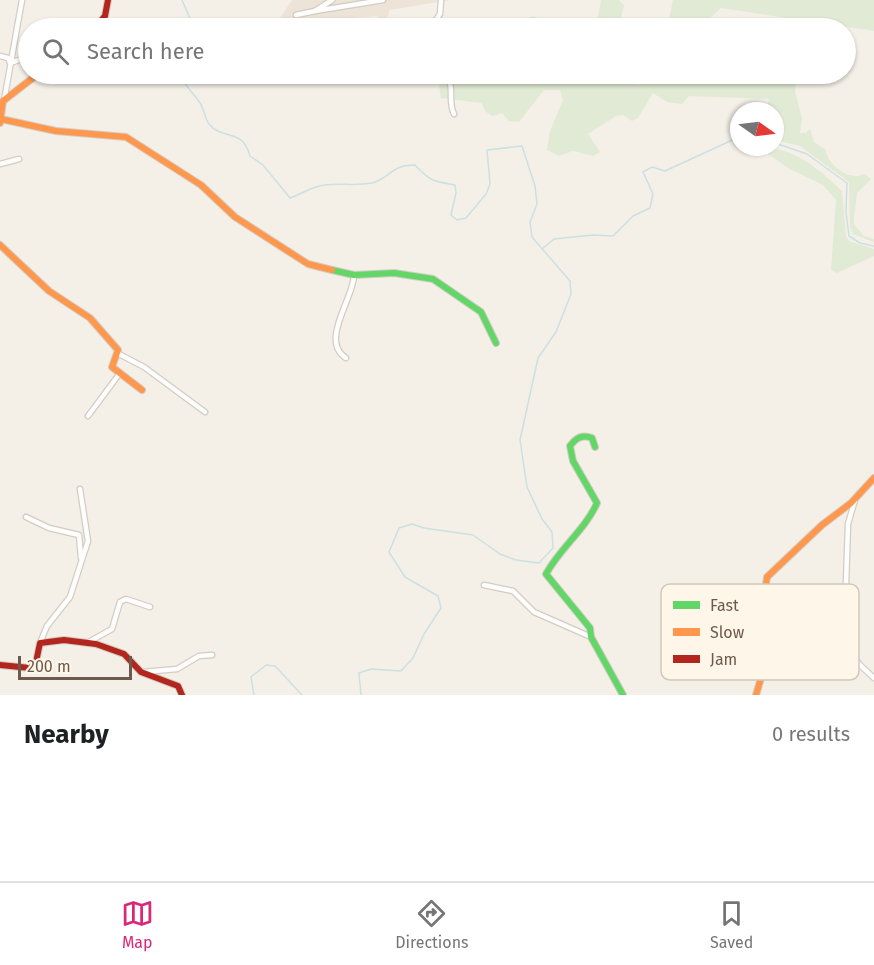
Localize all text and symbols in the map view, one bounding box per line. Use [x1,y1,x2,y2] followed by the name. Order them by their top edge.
[18,18,856,84] search box
[39,35,72,68] icon: search
[87,38,205,65] text: Search here
[730,102,784,156] north arrow
[661,584,859,680] legend
[710,596,739,615] text: Fast
[710,623,745,642] text: Slow
[710,650,737,669] text: Jam
[18,653,132,680] scale bar
[27,657,71,676] text: 200 m
[24,719,109,750] text: Nearby
[772,722,850,746] text: 0 results
[121,897,154,952] tab: Map
[395,897,469,952] tab: Directions
[710,897,753,952] tab: Saved

